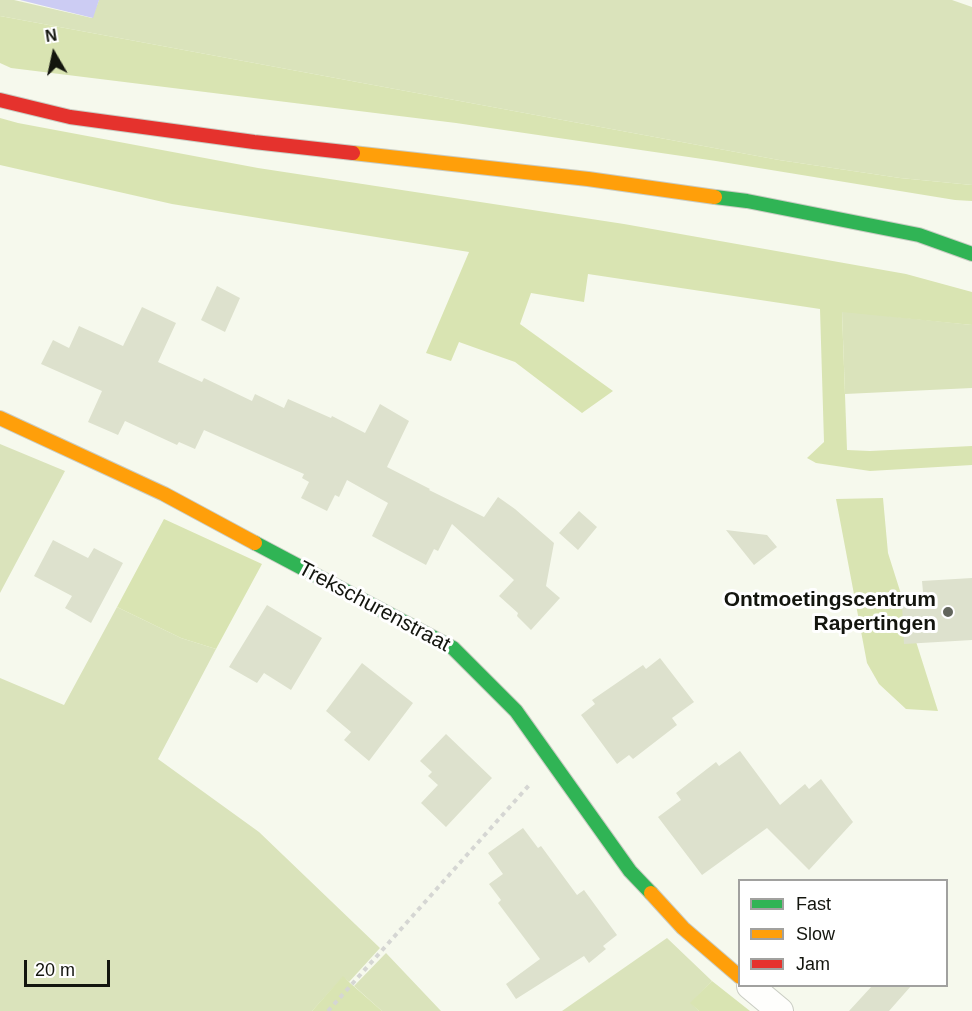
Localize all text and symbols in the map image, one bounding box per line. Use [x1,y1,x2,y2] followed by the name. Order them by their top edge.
[24,24,84,84] north arrow
[44,26,58,45] text: N
[294,556,454,658] street label: Trekschurenstraat
[724,587,936,637] place label: Ontmoetingscentrum Rapertingen
[941,605,955,619] marker: Ontmoetingscentrum Rapertingen
[738,879,948,987] legend
[796,894,831,914] text: Fast
[796,924,835,944] text: Slow
[27,948,112,986] scale bar
[796,954,830,974] text: Jam
[35,960,75,980] text: 20 m

